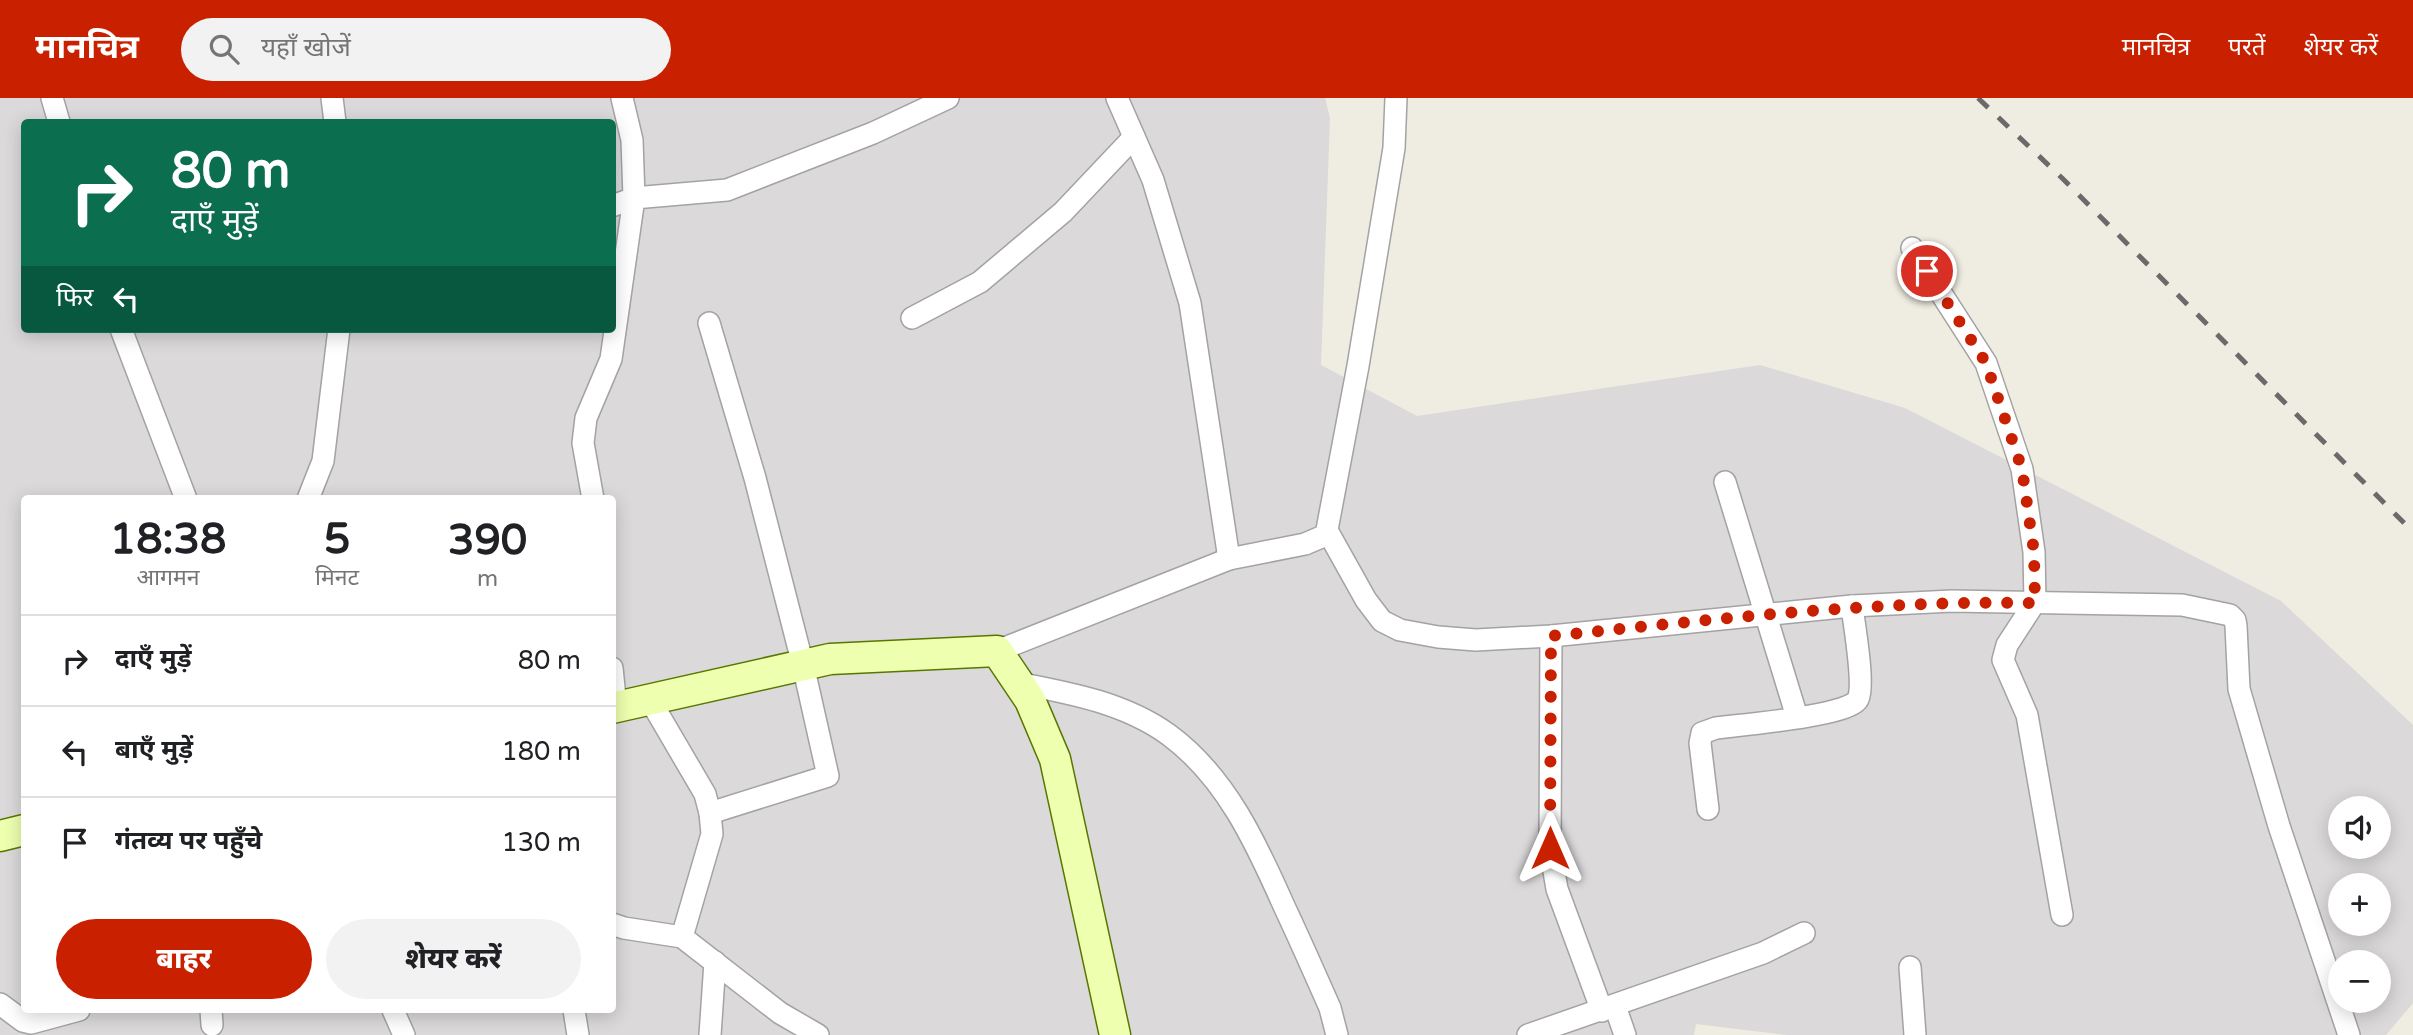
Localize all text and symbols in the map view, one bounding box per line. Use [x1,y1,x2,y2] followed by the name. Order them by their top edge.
[181,18,671,81] search box
[35,28,139,67] text: मानचित्र
[205,30,243,68] icon: search
[261,32,351,63] text: यहाँ खोजें
[2122,33,2190,62] text: मानचित्र
[2228,33,2265,62] text: परतें
[2303,33,2378,62] text: शेयर करें
[171,142,290,201] text: 80 m
[56,147,147,238] icon: right
[171,202,259,240] text: दाएँ मुड़ें
[1897,241,1957,301] pin
[1908,252,1946,290] icon: arrive
[107,280,145,318] icon: left
[56,282,93,313] text: फिर
[110,514,226,565] text: 18:38
[324,514,350,565] text: 5
[448,515,527,566] text: 390
[137,564,200,592] text: आगमन
[315,564,359,592] text: मिनट
[477,565,498,593] text: m
[56,642,94,680] icon: right
[115,643,192,674] text: दाएँ मुड़ें
[518,645,581,676] text: 80 m
[56,733,94,771] icon: left
[115,734,193,765] text: बाएँ मुड़ें
[501,736,581,767] text: 180 m
[2328,796,2391,1013] map controls
[2328,796,2391,859] button: sound
[1513,811,1587,885] position arrow
[56,824,94,862] icon: arrive
[115,825,262,856] text: गंतव्य पर पहुँचे
[501,827,581,858] text: 130 m
[2328,873,2391,936] button: +
[56,919,312,999] button: बाहर
[326,919,581,999] button: शेयर करें
[2328,950,2391,1013] button: −

